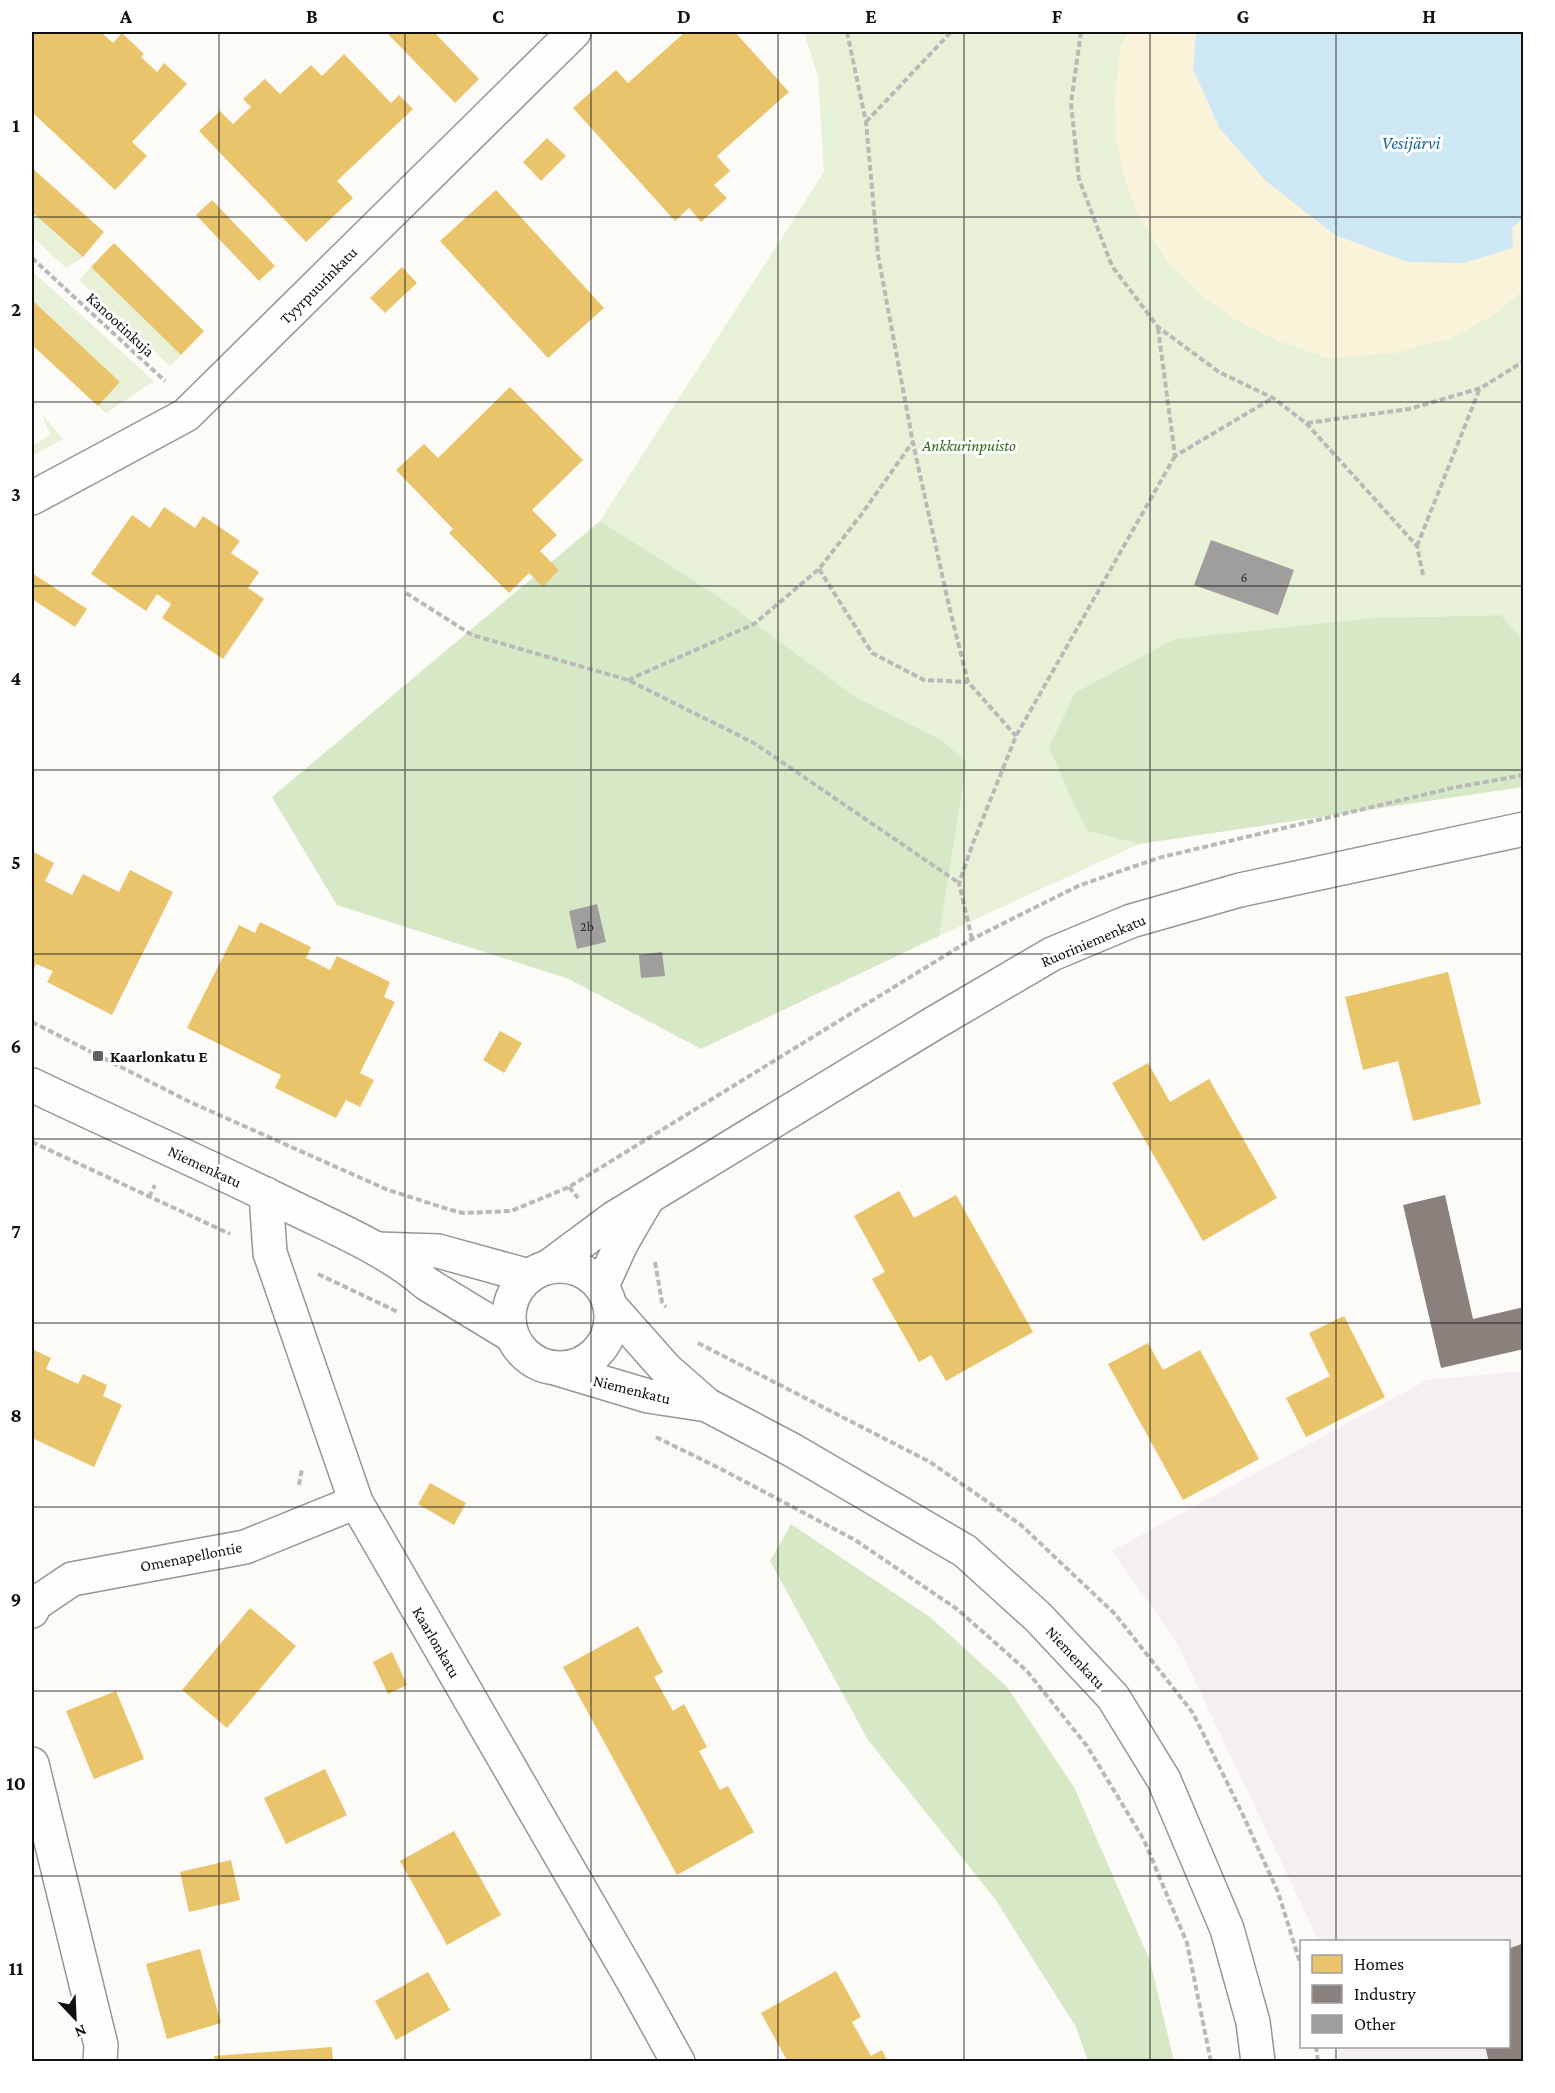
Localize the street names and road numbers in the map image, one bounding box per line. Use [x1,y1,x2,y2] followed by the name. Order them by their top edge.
[276,243,361,328] street label: Tyyrpuurinkatu
[83,289,158,361] street label: Kanootinkuja
[1038,911,1149,970] street label: Ruoriniemenkatu
[165,1142,245,1191] street label: Niemenkatu
[592,1372,673,1407] street label: Niemenkatu
[139,1538,244,1576] street label: Omenapellontie
[409,1604,464,1681] street label: Kaarlonkatu
[1042,1623,1109,1692] street label: Niemenkatu

